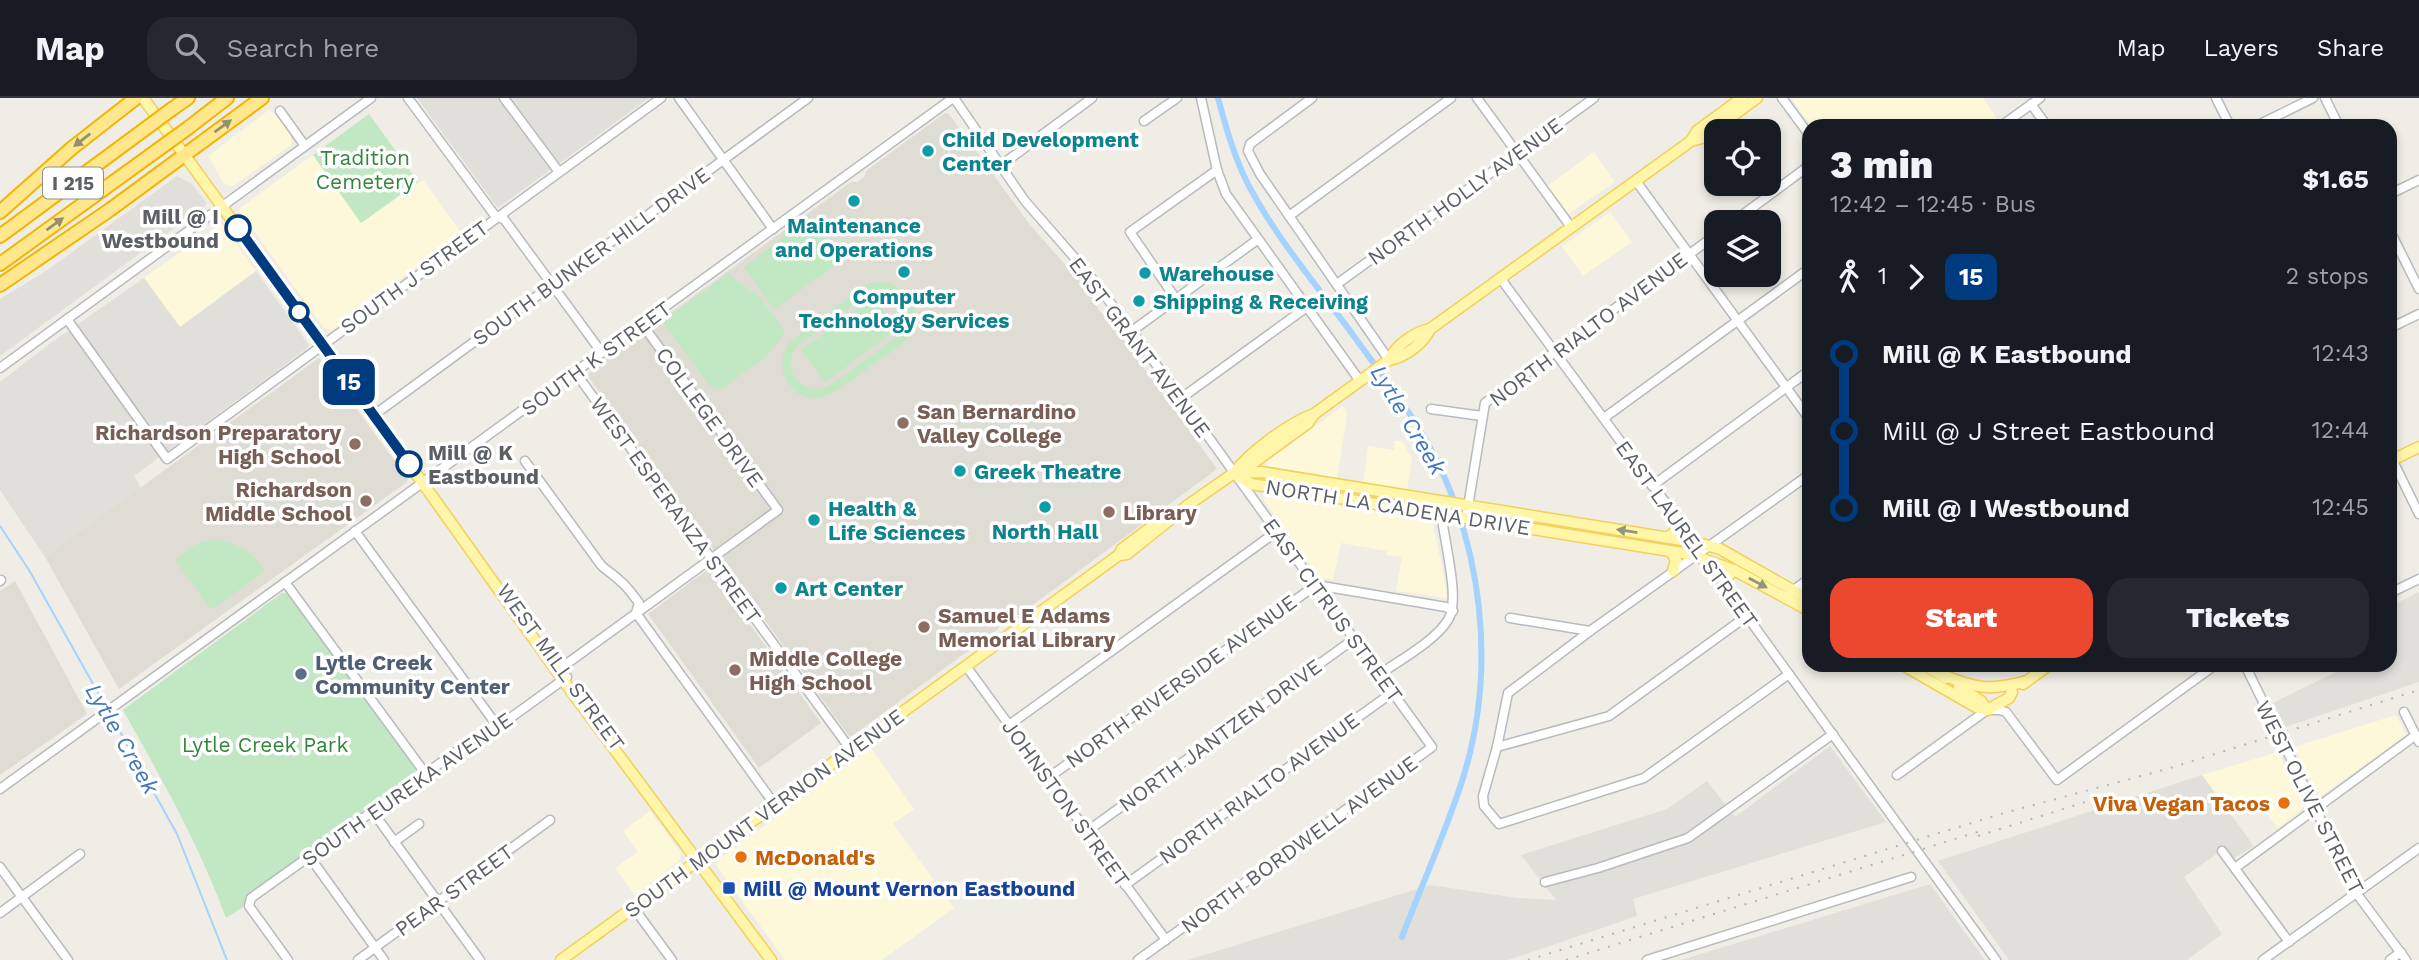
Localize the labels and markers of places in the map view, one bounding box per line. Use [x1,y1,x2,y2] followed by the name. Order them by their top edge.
[942,127,1139,176] place label: Child Development Center
[920,143,936,159] marker: Child Development Center
[846,193,862,209] marker: Maintenance and Operations
[101,204,219,253] place label: Mill @ I Westbound
[775,213,933,262] place label: Maintenance and Operations
[225,215,251,241] marker: Mill @ I Westbound
[1159,261,1274,286] place label: Warehouse
[896,264,912,280] marker: Computer Technology Services
[1137,265,1153,281] marker: Warehouse
[799,284,1009,333] place label: Computer Technology Services
[1153,289,1368,314] place label: Shipping & Receiving
[1131,293,1147,309] marker: Shipping & Receiving
[289,302,309,322] unlabelled marker
[917,399,1076,448] place label: San Bernardino Valley College
[895,415,911,431] marker: San Bernardino Valley College
[95,420,341,469] place label: Richardson Preparatory High School
[347,436,363,452] marker: Richardson Preparatory High School
[428,440,539,489] place label: Mill @ K Eastbound
[396,451,422,477] marker: Mill @ K Eastbound
[974,459,1122,484] place label: Greek Theatre
[952,463,968,479] marker: Greek Theatre
[205,477,352,526] place label: Richardson Middle School
[358,493,374,509] marker: Richardson Middle School
[828,496,966,545] place label: Health & Life Sciences
[1037,499,1053,515] marker: North Hall
[1123,500,1197,525] place label: Library
[1101,504,1117,520] marker: Library
[806,512,822,528] marker: Health & Life Sciences
[992,519,1098,544] place label: North Hall
[795,576,903,601] place label: Art Center
[773,580,789,596] marker: Art Center
[938,603,1115,652] place label: Samuel E Adams Memorial Library
[916,619,932,635] marker: Samuel E Adams Memorial Library
[749,646,902,695] place label: Middle College High School
[315,650,510,699] place label: Lytle Creek Community Center
[727,662,743,678] marker: Middle College High School
[293,666,309,682] marker: Lytle Creek Community Center
[2093,791,2270,816] place label: Viva Vegan Tacos
[2276,795,2292,811] marker: Viva Vegan Tacos
[755,845,875,870] place label: McDonald's
[733,849,749,865] marker: McDonald's
[743,876,1075,901] place label: Mill @ Mount Vernon Eastbound
[721,880,737,896] marker: Mill @ Mount Vernon Eastbound

